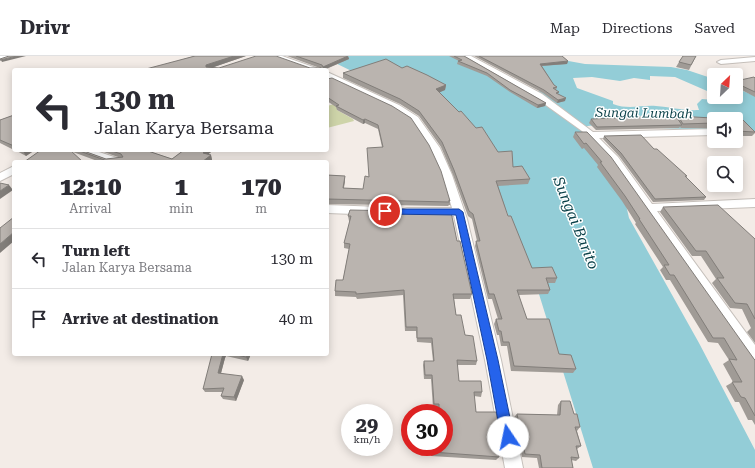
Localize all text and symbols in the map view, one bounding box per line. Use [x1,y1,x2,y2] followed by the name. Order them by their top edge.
[20,16,70,39] text: Drivr
[550,20,580,36] text: Map
[602,20,672,36] text: Directions
[694,20,735,36] text: Saved
[707,68,743,104] north arrow
[707,68,743,192] map controls
[94,83,175,116] text: 130 m
[28,84,80,136] icon: left
[594,105,693,121] water label: Sungai Lumbah
[707,112,743,148] button: sound
[94,117,274,138] text: Jalan Karya Bersama
[707,156,743,192] button: search
[60,173,121,201] text: 12:10
[174,173,188,201] text: 1
[241,173,281,201] text: 170
[549,173,603,272] water label: Sungai Barito
[368,194,402,228] pin
[374,200,396,222] icon: arrive
[69,201,112,216] text: Arrival
[169,201,193,216] text: min
[255,201,267,216] text: m
[62,242,130,260] text: Turn left
[28,248,50,270] icon: left
[270,250,313,268] text: 130 m
[62,260,192,275] text: Jalan Karya Bersama
[28,308,50,330] icon: arrive
[62,310,218,328] text: Arrive at destination
[279,310,313,328] text: 40 m
[401,404,453,456] speed limit sign: 30
[356,413,378,437] text: 29
[487,416,529,458] position arrow
[354,434,380,445] text: km/h

